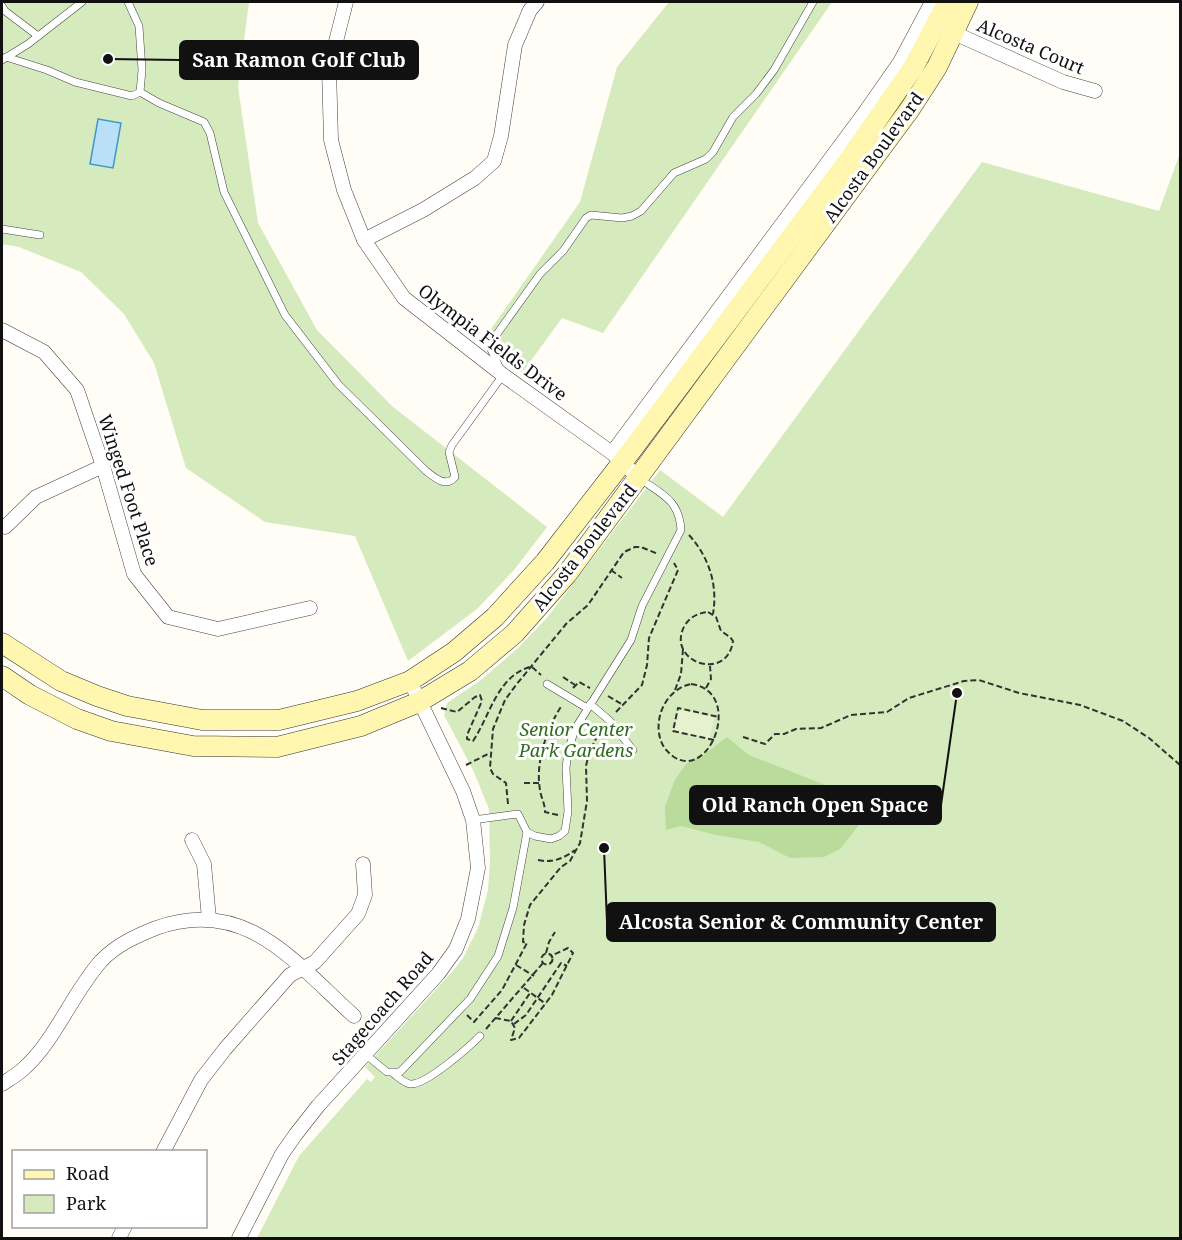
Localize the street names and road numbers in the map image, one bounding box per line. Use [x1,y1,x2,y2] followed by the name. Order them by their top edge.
[974,13,1088,79] street label: Alcosta Court
[818,87,928,227] street label: Alcosta Boulevard
[414,278,572,406] street label: Olympia Fields Drive
[93,411,165,569] street label: Winged Foot Place
[527,478,641,616] street label: Alcosta Boulevard
[326,946,438,1070] street label: Stagecoach Road

